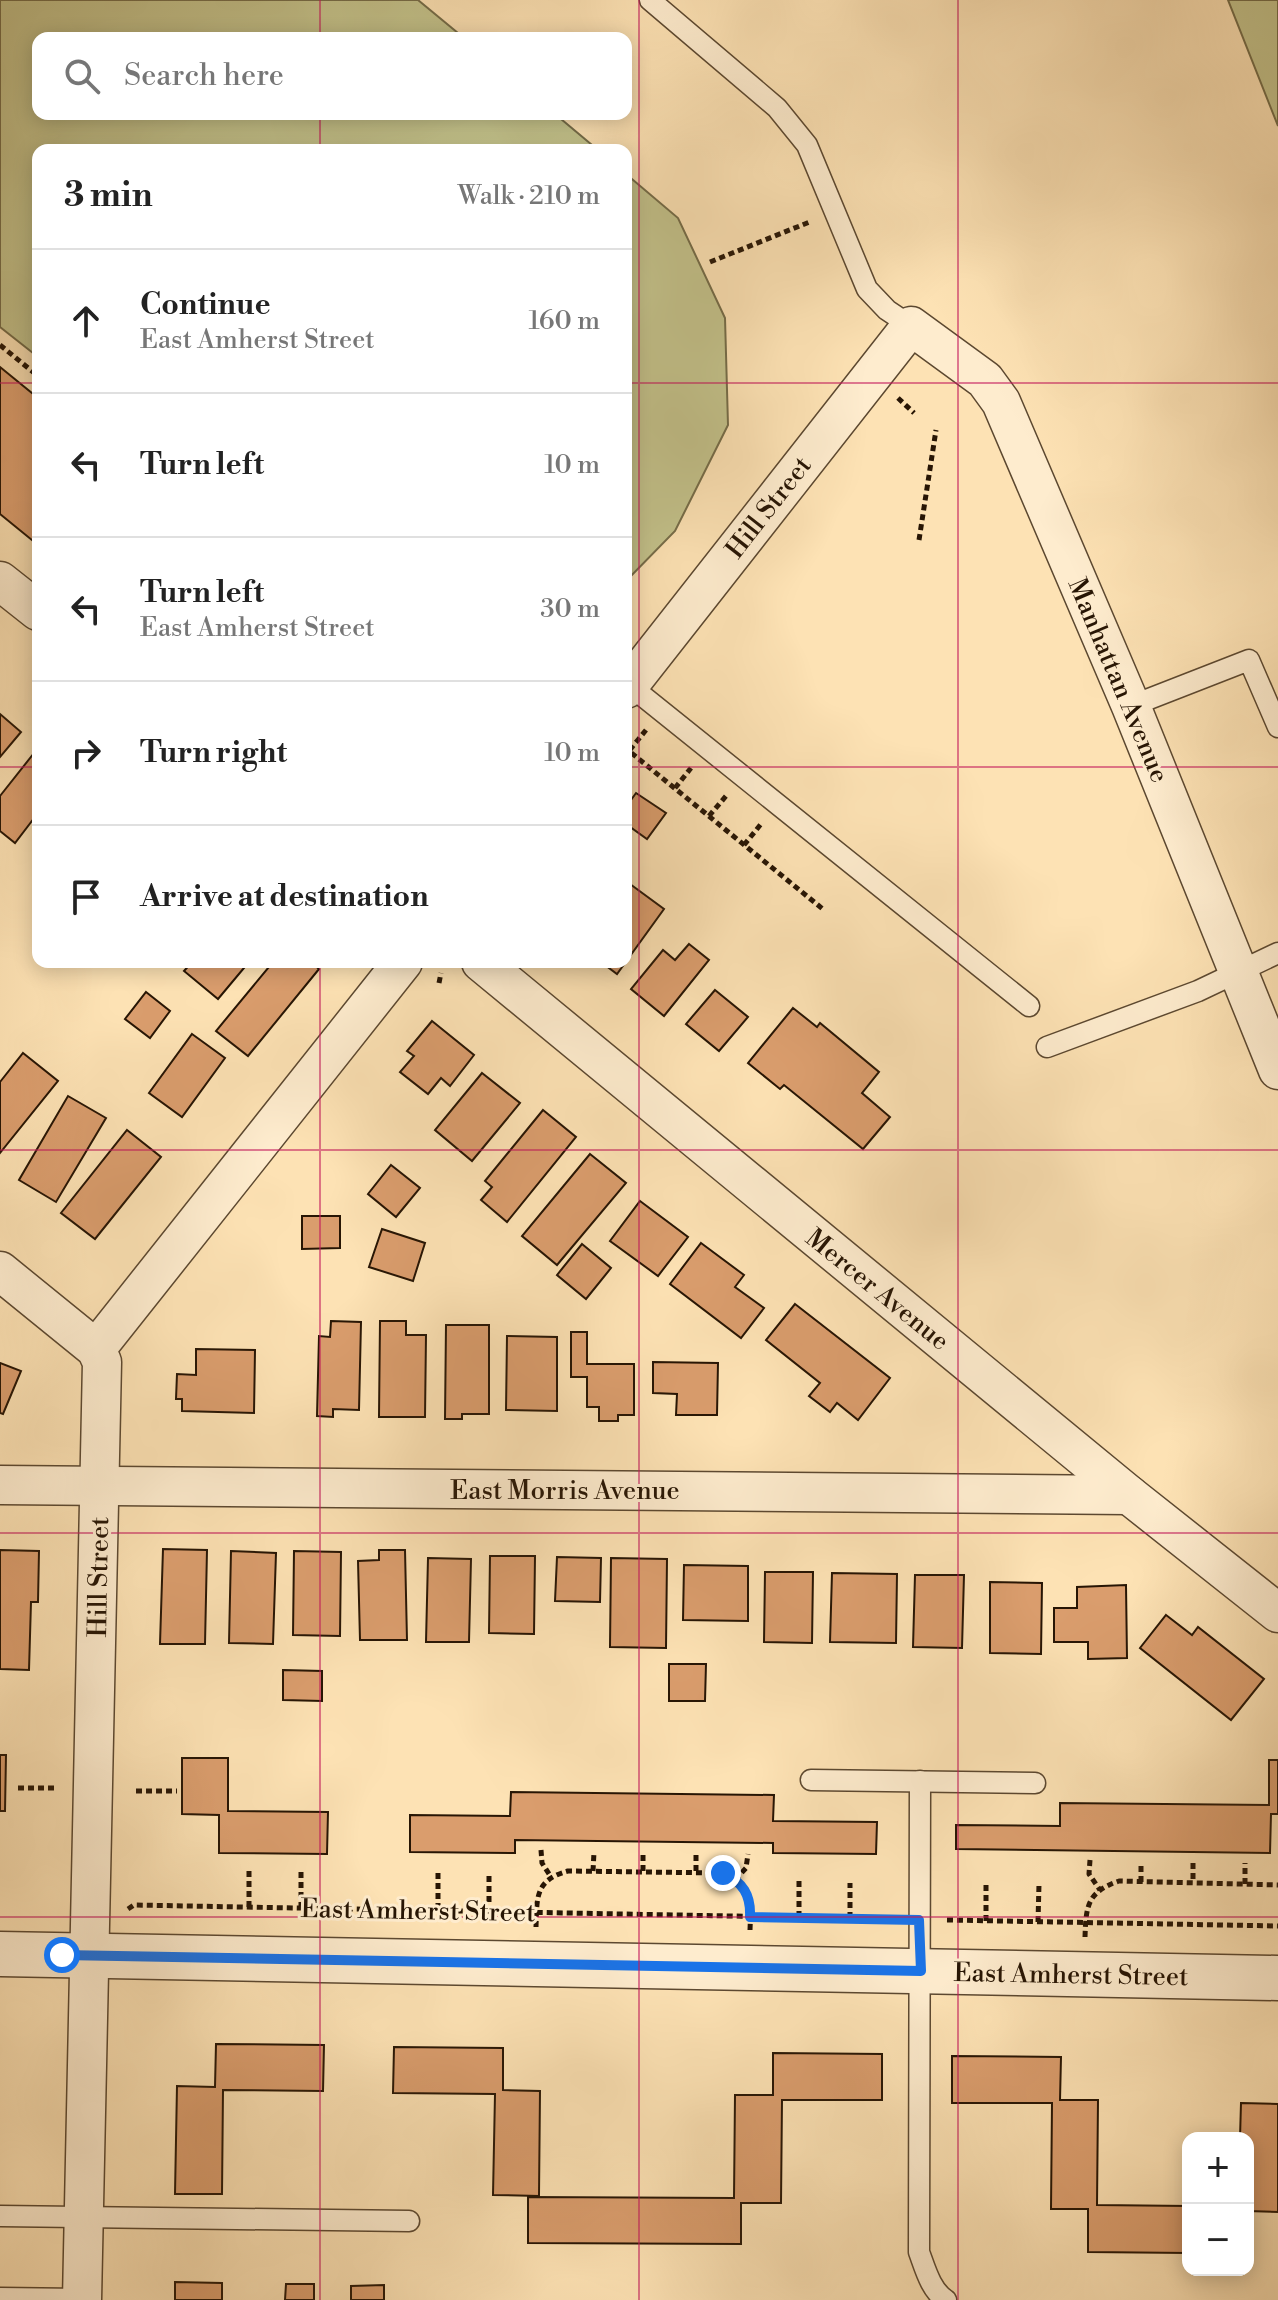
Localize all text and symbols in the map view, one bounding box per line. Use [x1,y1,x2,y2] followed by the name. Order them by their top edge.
[32,32,632,120] search box
[60,54,104,98] icon: search
[124,57,284,95] text: Search here
[64,175,153,217] text: 3 min
[458,180,600,212] text: Walk · 210 m
[140,286,271,324] text: Continue
[64,299,108,343] icon: ahead
[529,305,600,337] text: 160 m
[140,324,375,356] text: East Amherst Street
[64,443,108,487] icon: left
[140,446,264,484] text: Turn left
[544,449,600,481] text: 10 m
[719,450,819,565] street label: Hill Street
[1061,573,1176,787] street label: Manhattan Avenue
[140,574,264,612] text: Turn left
[64,587,108,631] icon: left
[540,593,600,625] text: 30 m
[140,612,375,644] text: East Amherst Street
[64,731,108,775] icon: right
[140,734,287,772] text: Turn right
[544,737,600,769] text: 10 m
[64,875,108,919] icon: arrive
[140,878,429,916] text: Arrive at destination
[799,1222,956,1357] street label: Mercer Avenue
[450,1475,680,1507] street label: East Morris Avenue
[82,1516,116,1638] street label: Hill Street
[705,1855,741,1891] route end
[300,1893,536,1929] street label: East Amherst Street
[44,1937,80,1973] route start
[953,1957,1189,1993] street label: East Amherst Street
[1182,2132,1254,2276] map controls
[1182,2132,1254,2204] button: +
[1182,2204,1254,2276] button: −

